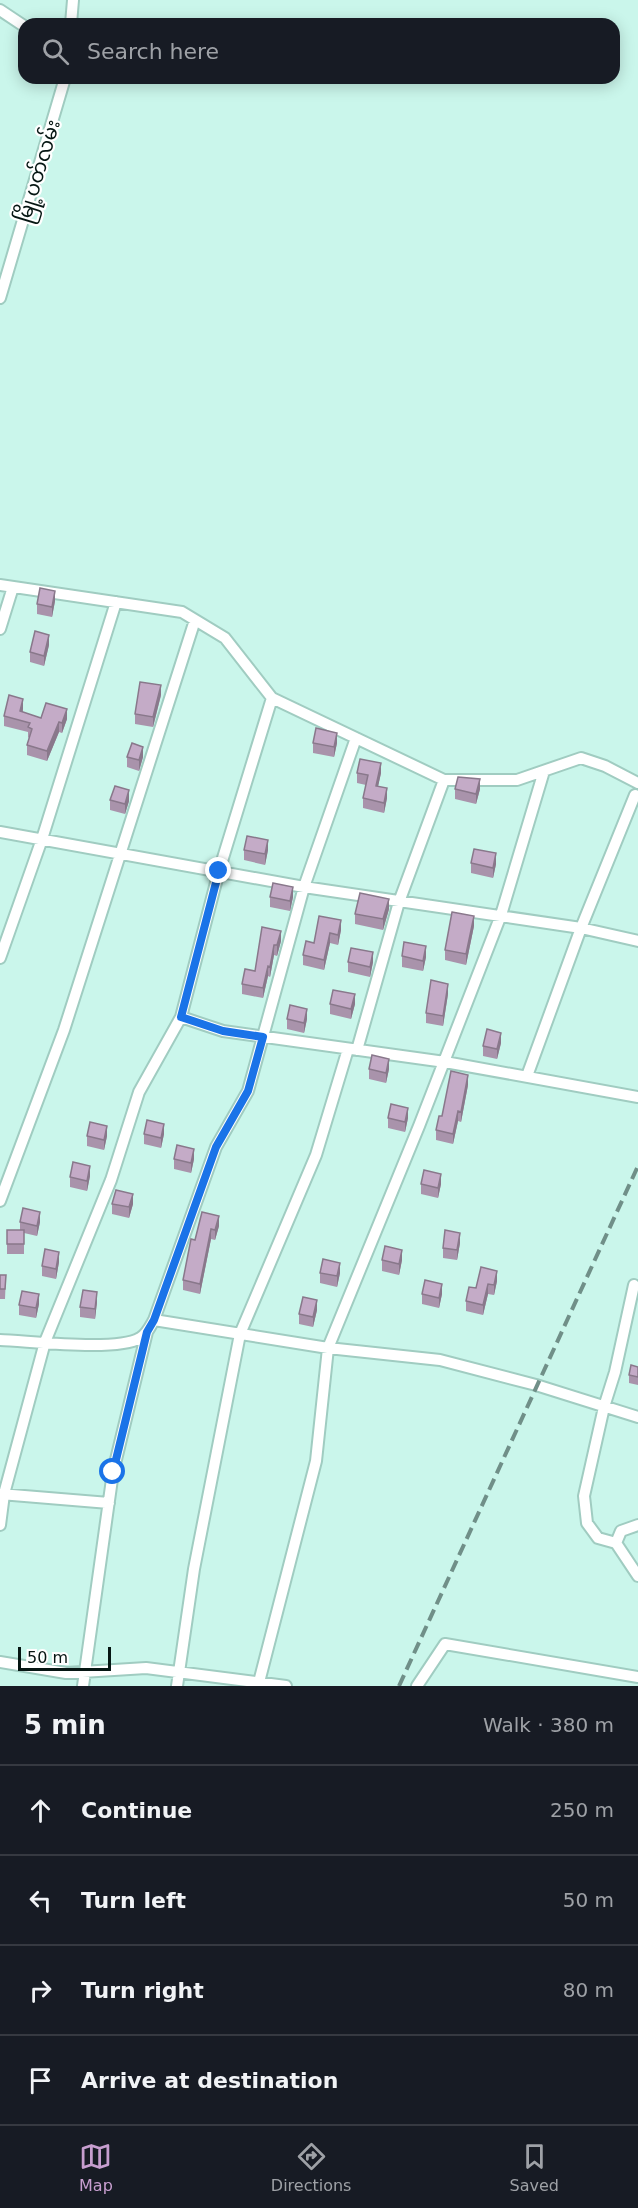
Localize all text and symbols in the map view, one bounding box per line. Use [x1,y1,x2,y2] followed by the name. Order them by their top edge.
[18,18,620,84] search box
[39,35,72,68] icon: search
[87,39,219,64] text: Search here
[9,116,69,227] street label: မြို့ပတ်လမ်း
[205,857,231,883] route end
[99,1458,125,1484] route start
[18,1644,111,1672] scale bar
[27,1648,68,1667] text: 50 m
[24,1710,106,1740] text: 5 min
[483,1713,614,1737] text: Walk · 380 m
[24,1794,57,1827] icon: ahead
[81,1798,192,1823] text: Continue
[550,1798,614,1822] text: 250 m
[24,1884,57,1917] icon: left
[81,1888,186,1913] text: Turn left
[563,1888,614,1912] text: 50 m
[24,1974,57,2007] icon: right
[81,1978,204,2003] text: Turn right
[563,1978,614,2002] text: 80 m
[24,2064,57,2097] icon: arrive
[81,2068,338,2093] text: Arrive at destination
[79,2140,113,2195] tab: Map
[271,2140,351,2195] tab: Directions
[510,2140,559,2195] tab: Saved

